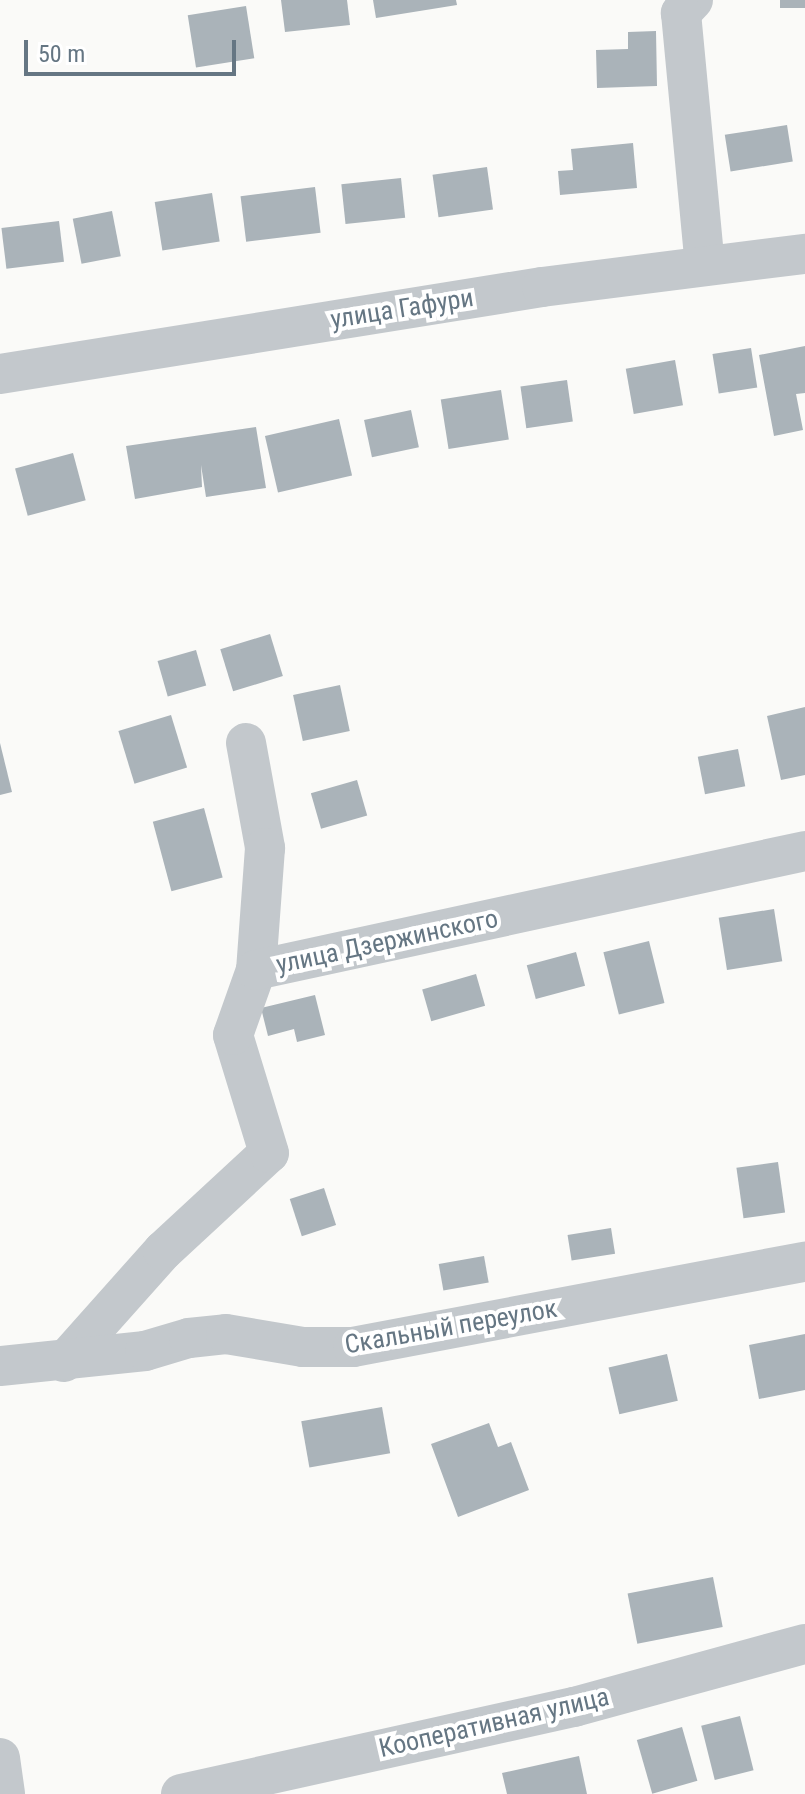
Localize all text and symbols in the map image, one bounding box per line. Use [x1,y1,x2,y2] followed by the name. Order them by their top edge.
[28,24,240,74] scale bar
[38,40,85,68] text: 50 m
[328,282,476,336] street label: улица Гафури
[273,903,501,981] street label: улица Дзержинского
[342,1293,560,1361] street label: Скальный переулок
[376,1681,612,1765] street label: Кооперативная улица

